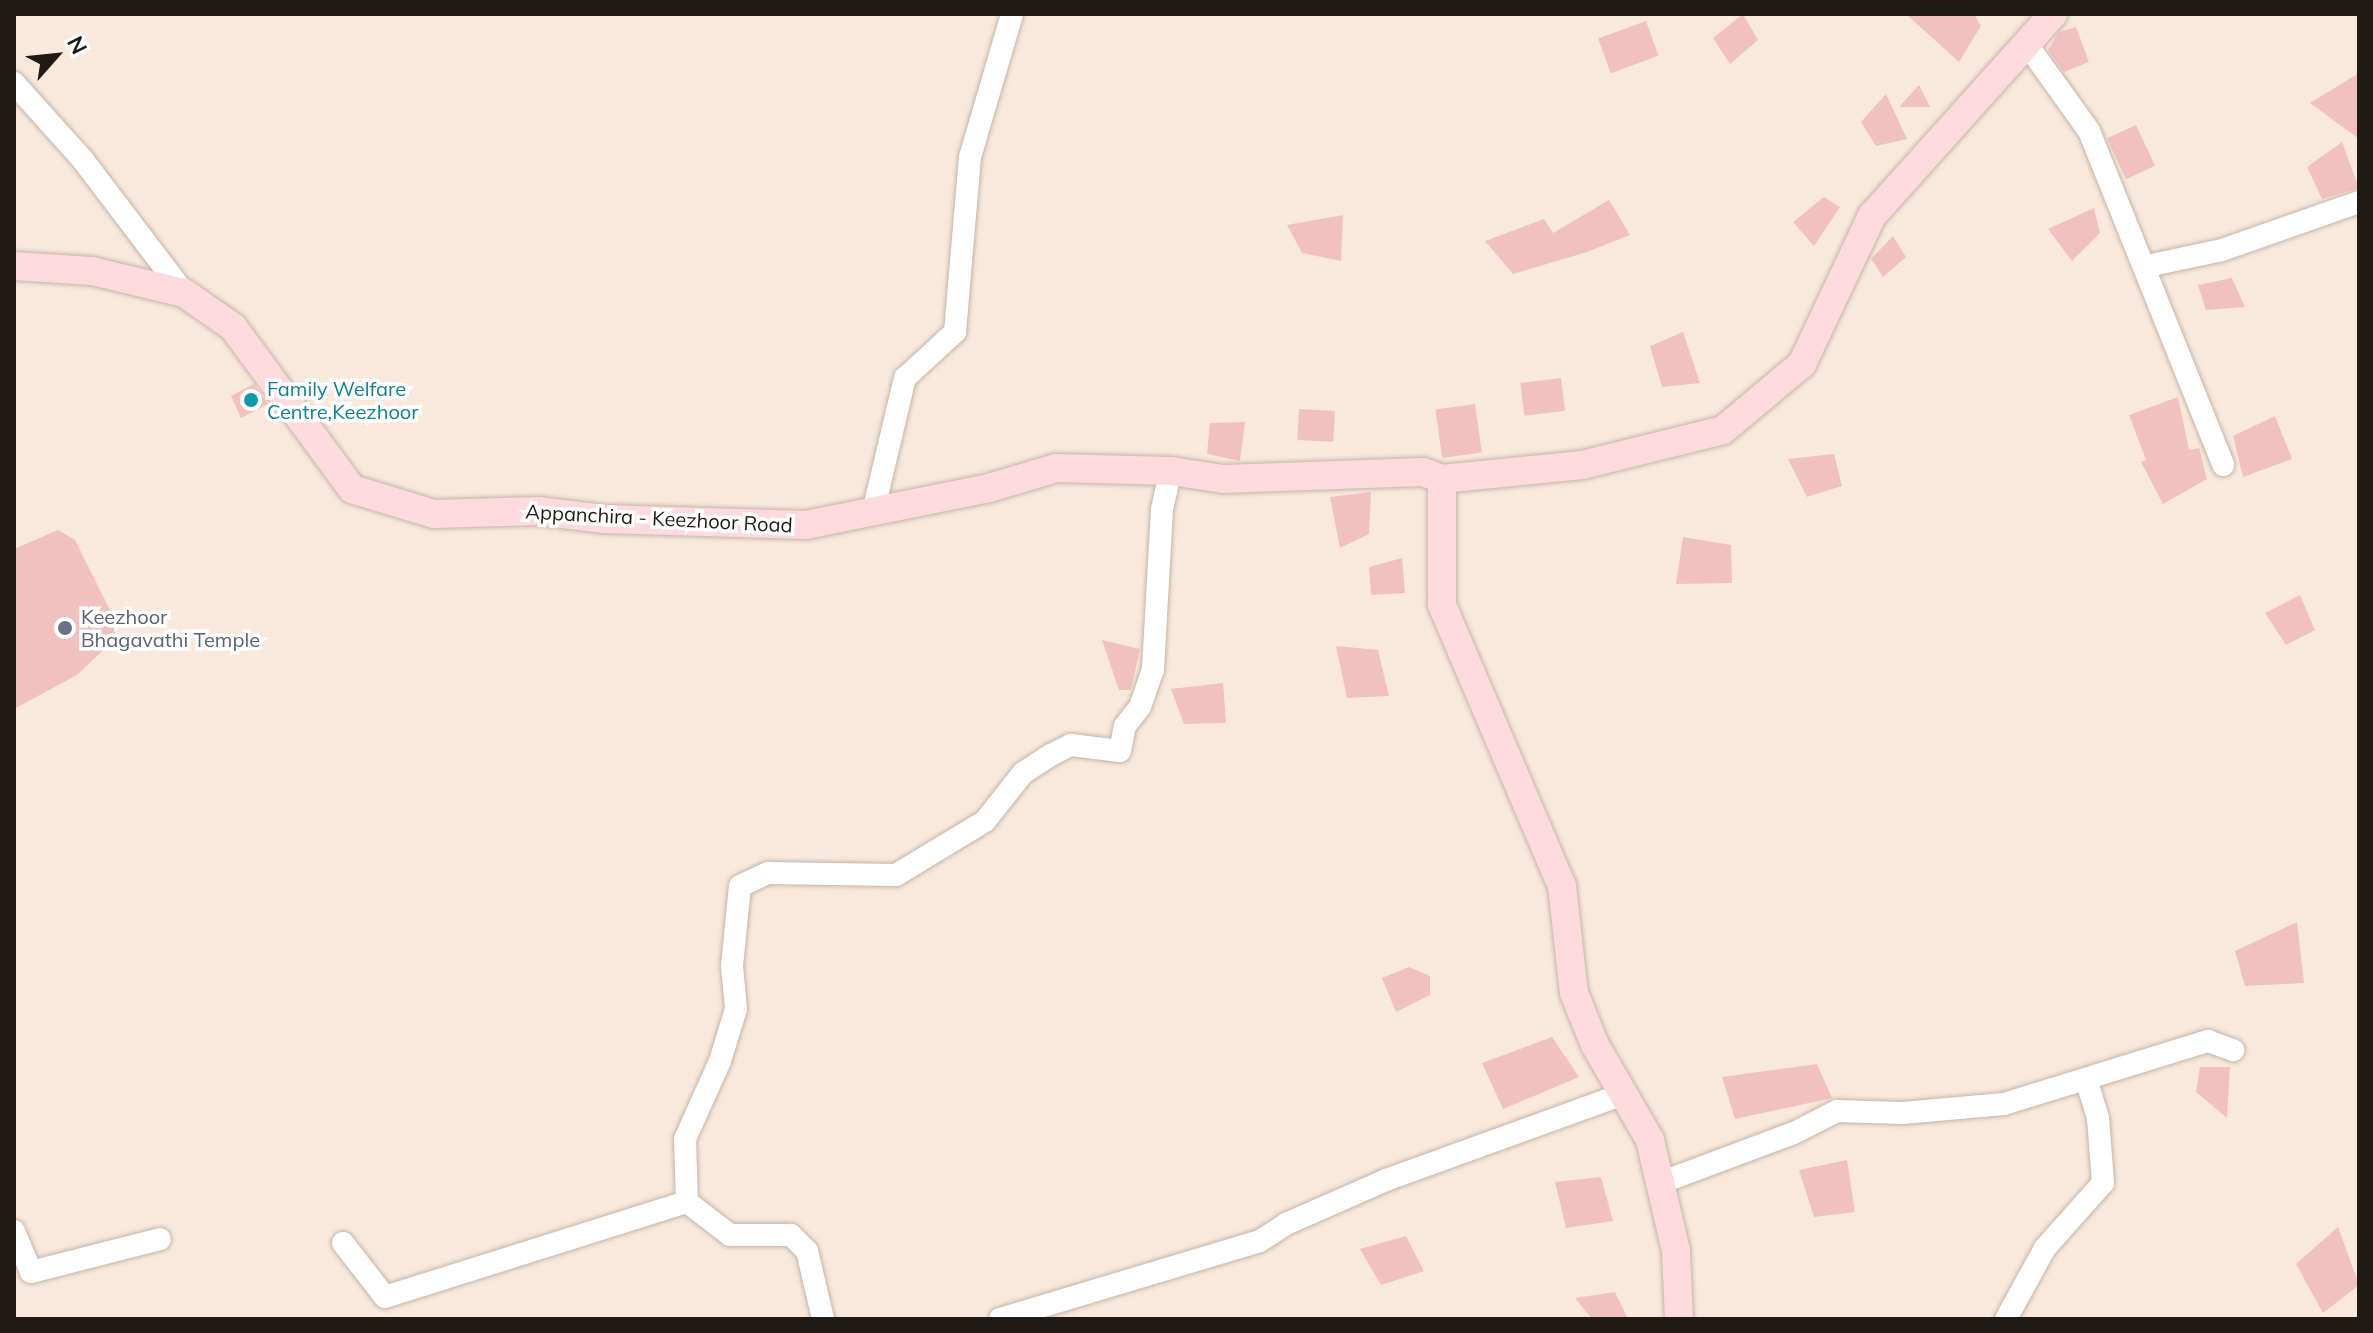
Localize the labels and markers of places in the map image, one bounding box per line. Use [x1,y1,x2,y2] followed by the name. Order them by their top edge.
[267,376,419,423] place label: Family Welfare Centre,Keezhoor
[242,391,260,409] marker: Family Welfare Centre,Keezhoor
[81,604,260,651] place label: Keezhoor Bhagavathi Temple
[56,619,74,637] marker: Keezhoor Bhagavathi Temple

